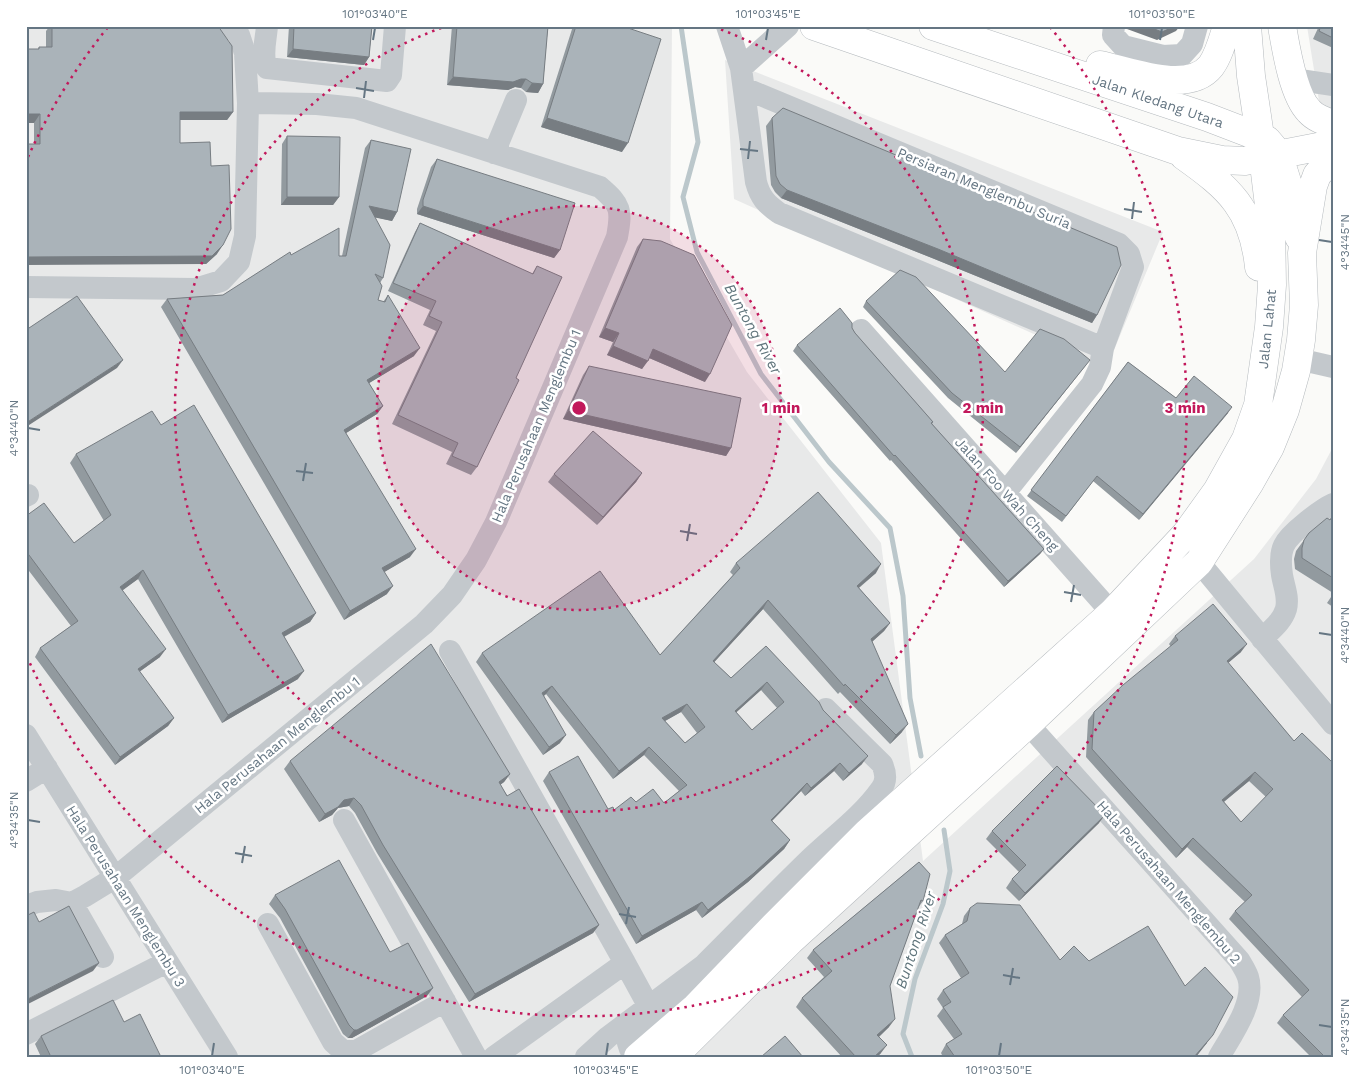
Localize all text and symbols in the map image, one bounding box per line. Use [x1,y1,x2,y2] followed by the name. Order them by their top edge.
[342,7,408,21] text: 101°03'40"E
[735,7,801,21] text: 101°03'45"E
[1129,7,1196,21] text: 101°03'50"E
[1090,71,1226,131] street label: Jalan Kledang Utara
[895,144,1073,232] street label: Persiaran Menglembu Suria
[1338,214,1352,270] text: 4°34'45"N
[721,280,786,379] water label: Buntong River
[1255,288,1279,369] street label: Jalan Lahat
[488,327,584,525] street label: Hala Perusahaan Menglembu 1
[570,399,588,417] centre of rings
[762,399,800,417] text: 1 min
[962,399,1004,417] text: 2 min
[1165,399,1205,417] text: 3 min
[7,400,21,456] text: 4°34'40"N
[952,434,1062,554] street label: Jalan Foo Wah Cheng
[1338,607,1352,663] text: 4°34'40"N
[191,673,363,817] street label: Hala Perusahaan Menglembu 1
[7,791,21,849] text: 4°34'35"N
[1094,797,1244,967] street label: Hala Perusahaan Menglembu 2
[63,802,189,990] street label: Hala Perusahaan Menglembu 3
[892,888,941,991] water label: Buntong River
[1338,998,1352,1056] text: 4°34'35"N
[179,1063,245,1077] text: 101°03'40"E
[573,1063,639,1077] text: 101°03'45"E
[966,1063,1033,1077] text: 101°03'50"E

